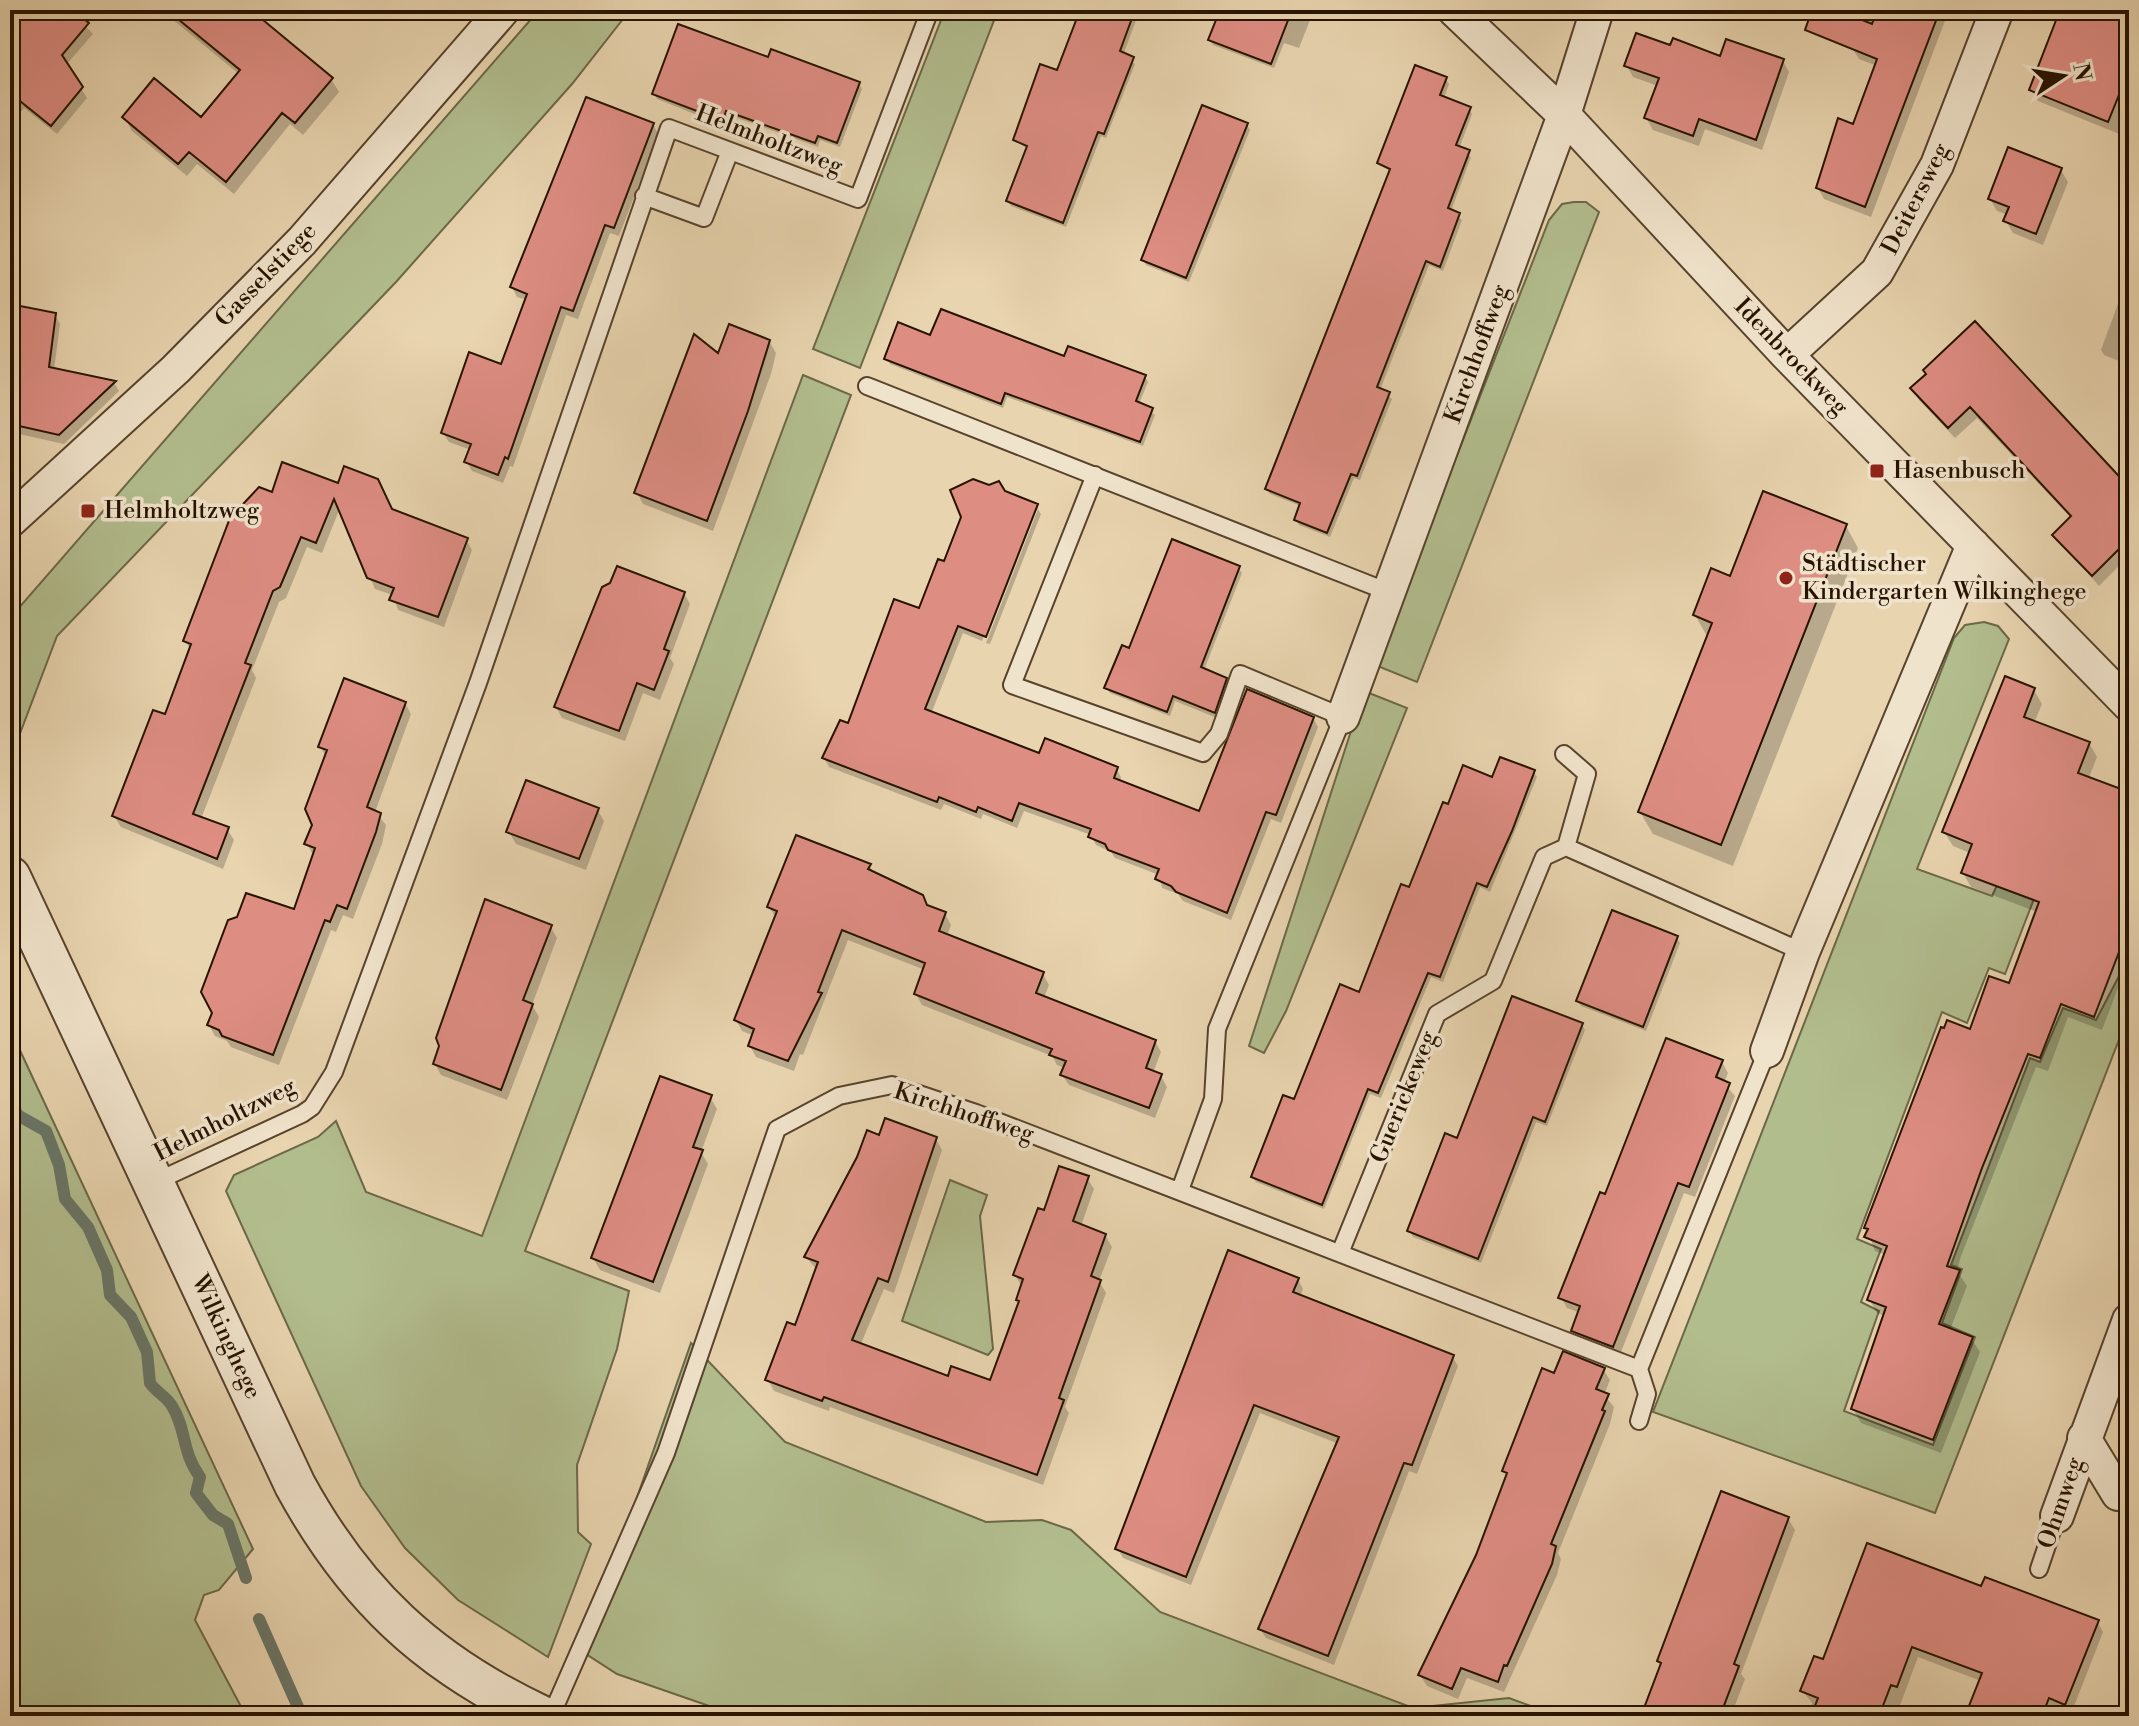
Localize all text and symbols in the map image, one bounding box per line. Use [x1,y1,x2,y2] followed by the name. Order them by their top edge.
[2023,36,2103,116] north arrow
[2066,61,2096,84] text: N
[691,98,847,182] street label: Helmholtzweg
[1875,138,1957,260] street label: Deitersweg
[209,217,323,333] street label: Gasselstiege
[1438,280,1516,428] street label: Kirchhoffweg
[1727,292,1855,422] street label: Idenbrockweg
[1893,456,2025,486] place label: Hasenbusch
[1868,462,1886,480] marker: Hasenbusch
[104,496,260,526] place label: Helmholtzweg
[79,502,97,520] marker: Helmholtzweg
[1802,549,2087,607] place label: Städtischer Kindergarten Wilkinghege
[1777,569,1795,587] marker: Städtischer Kindergarten Wilkinghege
[1364,1026,1444,1167] street label: Guerickeweg
[149,1071,302,1169] street label: Helmholtzweg
[890,1076,1038,1150] street label: Kirchhoffweg
[184,1269,268,1404] street label: Wilkinghege
[2031,1453,2091,1553] street label: Ohmweg

